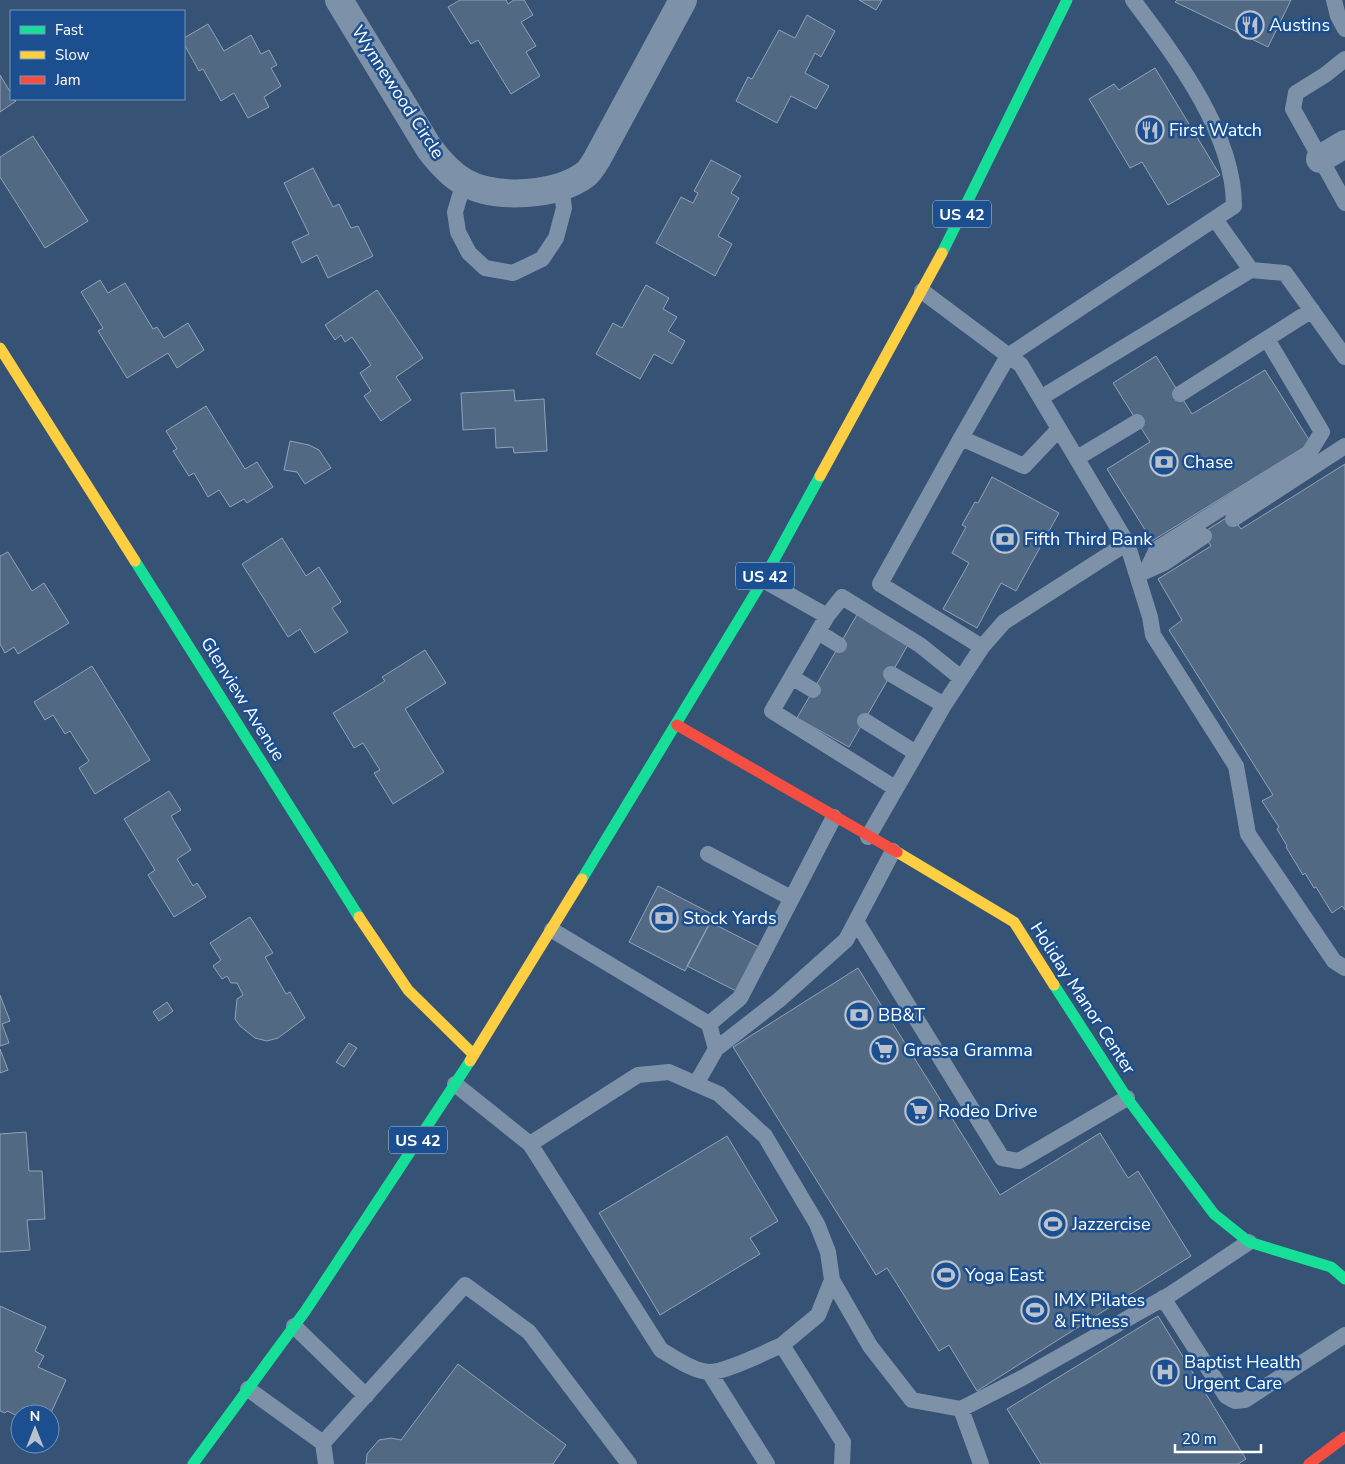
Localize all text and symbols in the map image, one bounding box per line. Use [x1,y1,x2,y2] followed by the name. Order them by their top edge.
[10,10,185,100] legend
[1235,10,1265,40] restaurant icon: Austins
[1269,13,1330,37] place label: Austins
[55,20,84,40] text: Fast
[346,21,450,163] street label: Wynnewood Circle
[55,45,90,65] text: Slow
[54,70,81,90] text: Jam
[1135,115,1165,145] restaurant icon: First Watch
[1169,118,1262,142] place label: First Watch
[933,200,991,228] road number: US 42
[1149,447,1179,477] bank icon: Chase
[1183,450,1233,474] place label: Chase
[990,524,1020,554] bank icon: Fifth Third Bank
[1024,527,1153,551] place label: Fifth Third Bank
[736,562,794,590] road number: US 42
[195,632,291,766] street label: Glenview Avenue
[649,903,679,933] bank icon: Stock Yards
[683,906,777,930] place label: Stock Yards
[1025,917,1142,1079] street label: Holiday Manor Center
[844,1000,874,1030] bank icon: BB&T
[878,1003,925,1027] place label: BB&T
[869,1035,899,1065] supermarket icon: Grassa Gramma
[903,1038,1033,1062] place label: Grassa Gramma
[904,1096,934,1126] supermarket icon: Rodeo Drive
[938,1099,1037,1123] place label: Rodeo Drive
[389,1126,447,1154] road number: US 42
[1038,1209,1068,1239] sports icon: Jazzercise
[1071,1212,1151,1236] place label: Jazzercise
[931,1260,961,1290] sports icon: Yoga East
[964,1263,1044,1287] place label: Yoga East
[1054,1288,1145,1333] place label: IMX Pilates & Fitness
[1020,1295,1050,1325] sports icon: IMX Pilates & Fitness
[1184,1350,1301,1395] place label: Baptist Health Urgent Care
[1150,1357,1180,1387] hospital icon: Baptist Health Urgent Care
[10,1404,60,1454] north arrow
[30,1407,40,1426] text: N
[1175,1422,1261,1454] scale bar
[1182,1429,1217,1449] text: 20 m

